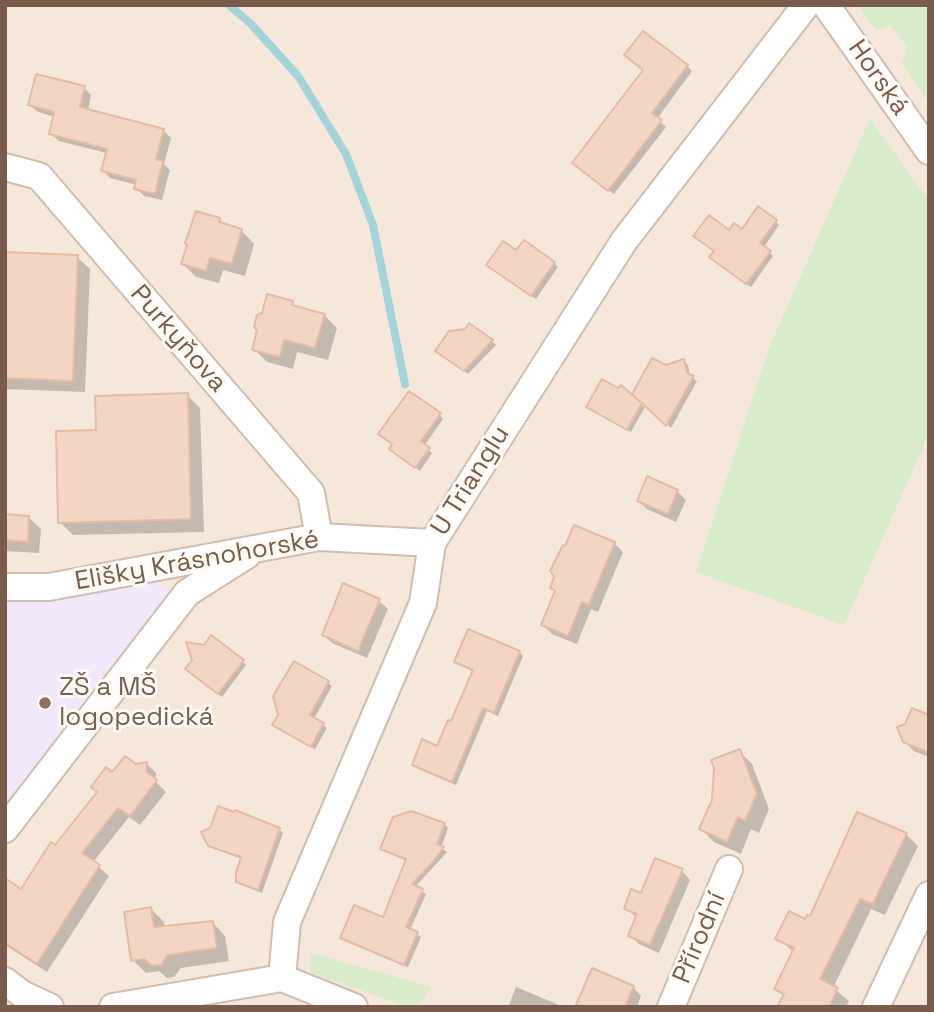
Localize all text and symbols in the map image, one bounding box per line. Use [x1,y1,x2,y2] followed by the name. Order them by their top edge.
[841,34,915,122] street label: Horská
[123,279,233,399] street label: Purkyňova
[425,420,517,542] street label: U Trianglu
[72,524,322,598] street label: Elišky Krásnohorské
[59,672,214,734] place label: ZŠ a MŠ logopedická
[37,695,53,711] marker: ZŠ a MŠ logopedická
[667,888,733,988] street label: Přírodní

